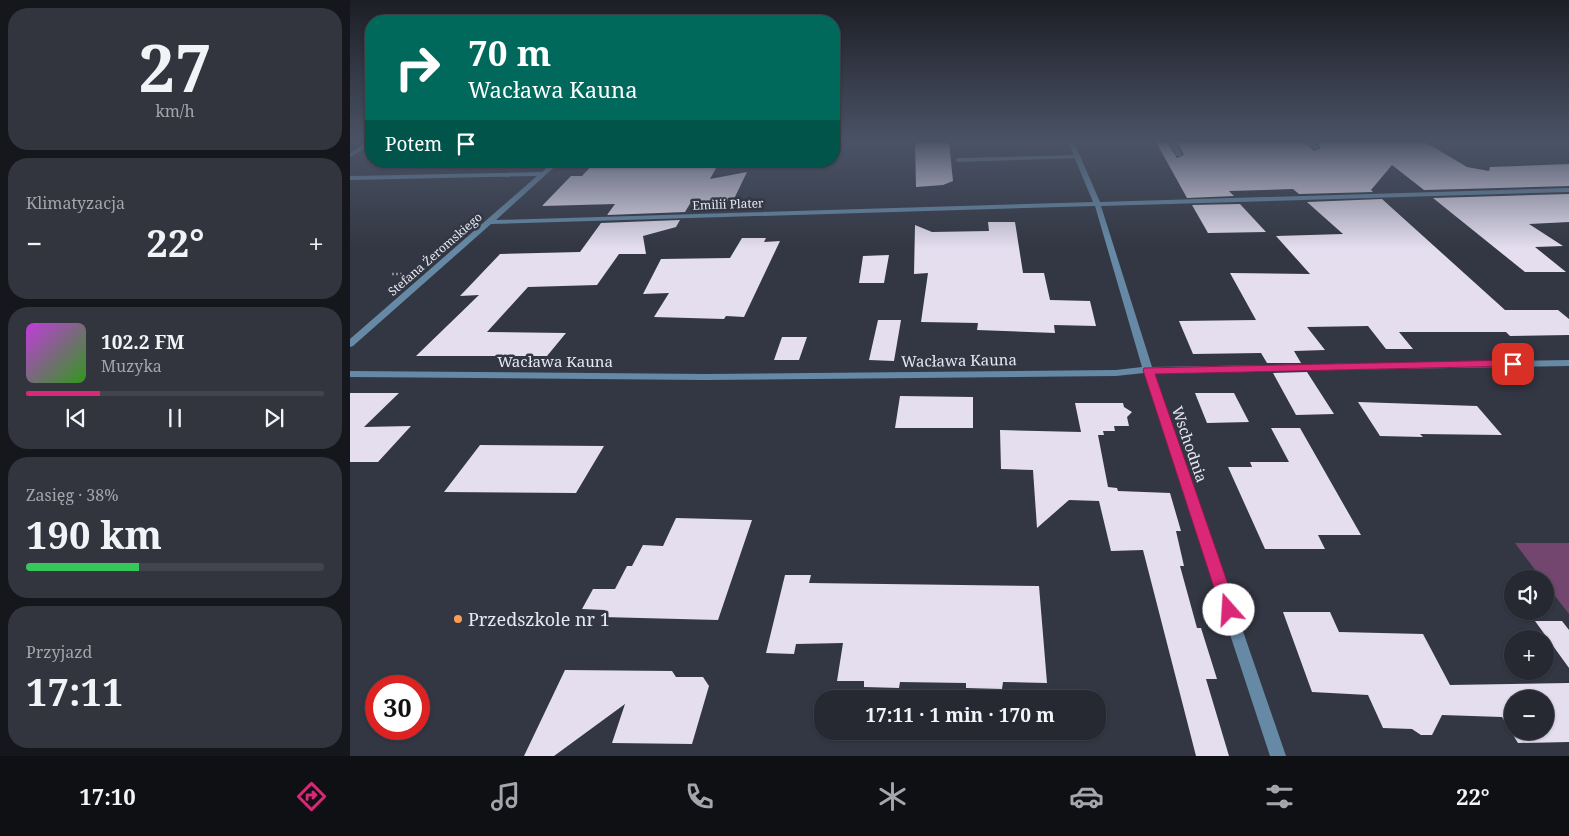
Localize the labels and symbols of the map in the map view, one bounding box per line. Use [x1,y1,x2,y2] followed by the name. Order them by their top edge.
[692,194,764,214] street label: Emilii Plater
[384,208,486,300] street label: Stefana Żeromskiego
[1492,343,1534,385] pin
[901,349,1017,371] street label: Wacława Kauna
[497,351,613,371] street label: Wacława Kauna
[1168,403,1212,485] street label: Wschodnia
[1202,583,1254,635] position arrow
[468,607,610,631] place label: Przedszkole nr 1
[452,613,464,625] marker: Przedszkole nr 1
[365,675,430,740] speed limit sign: 30

